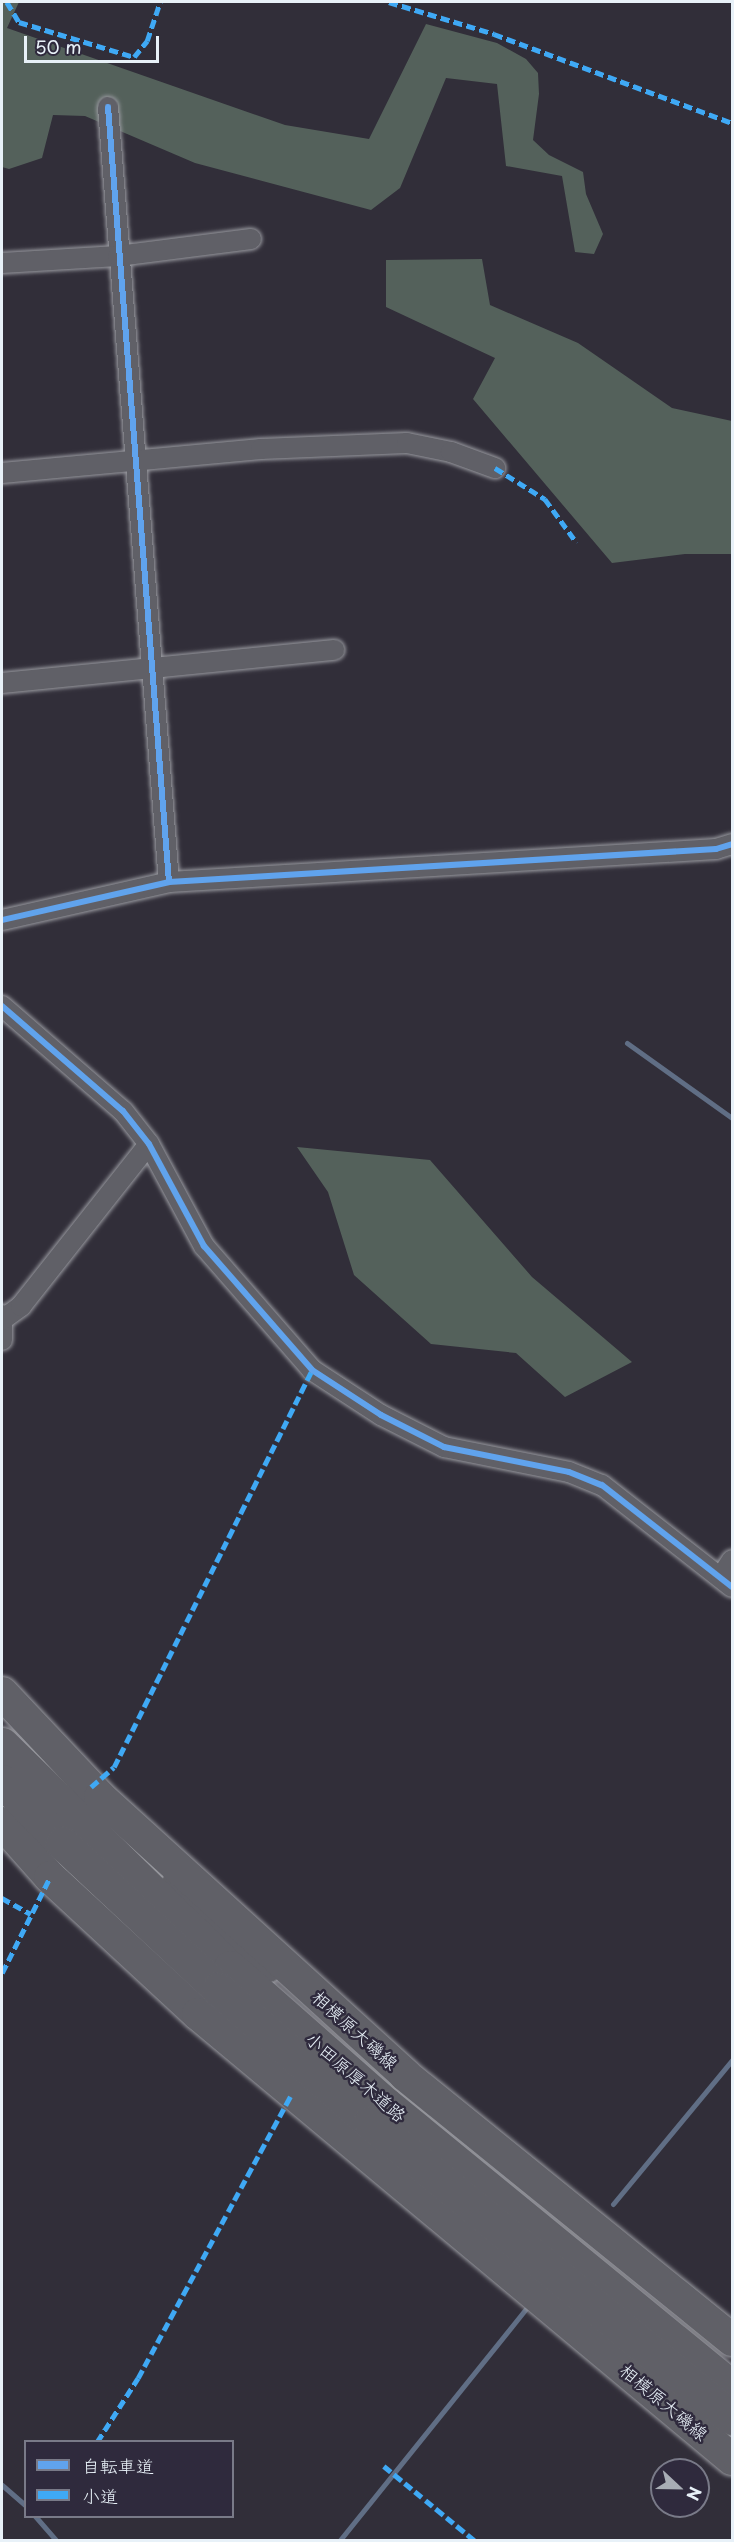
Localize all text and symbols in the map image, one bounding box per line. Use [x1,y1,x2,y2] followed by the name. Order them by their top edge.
[27,24,162,62] scale bar
[35,33,82,60] text: 50 m
[308,1986,402,2074] street label: 相模原大磯線
[301,2028,411,2126] street label: 小田原厚木道路
[616,2359,712,2445] street label: 相模原大磯線
[24,2440,234,2518] legend
[82,2452,154,2479] text: 自転車道
[650,2458,710,2518] north arrow
[82,2482,118,2509] text: 小道
[681,2484,708,2504] text: N

